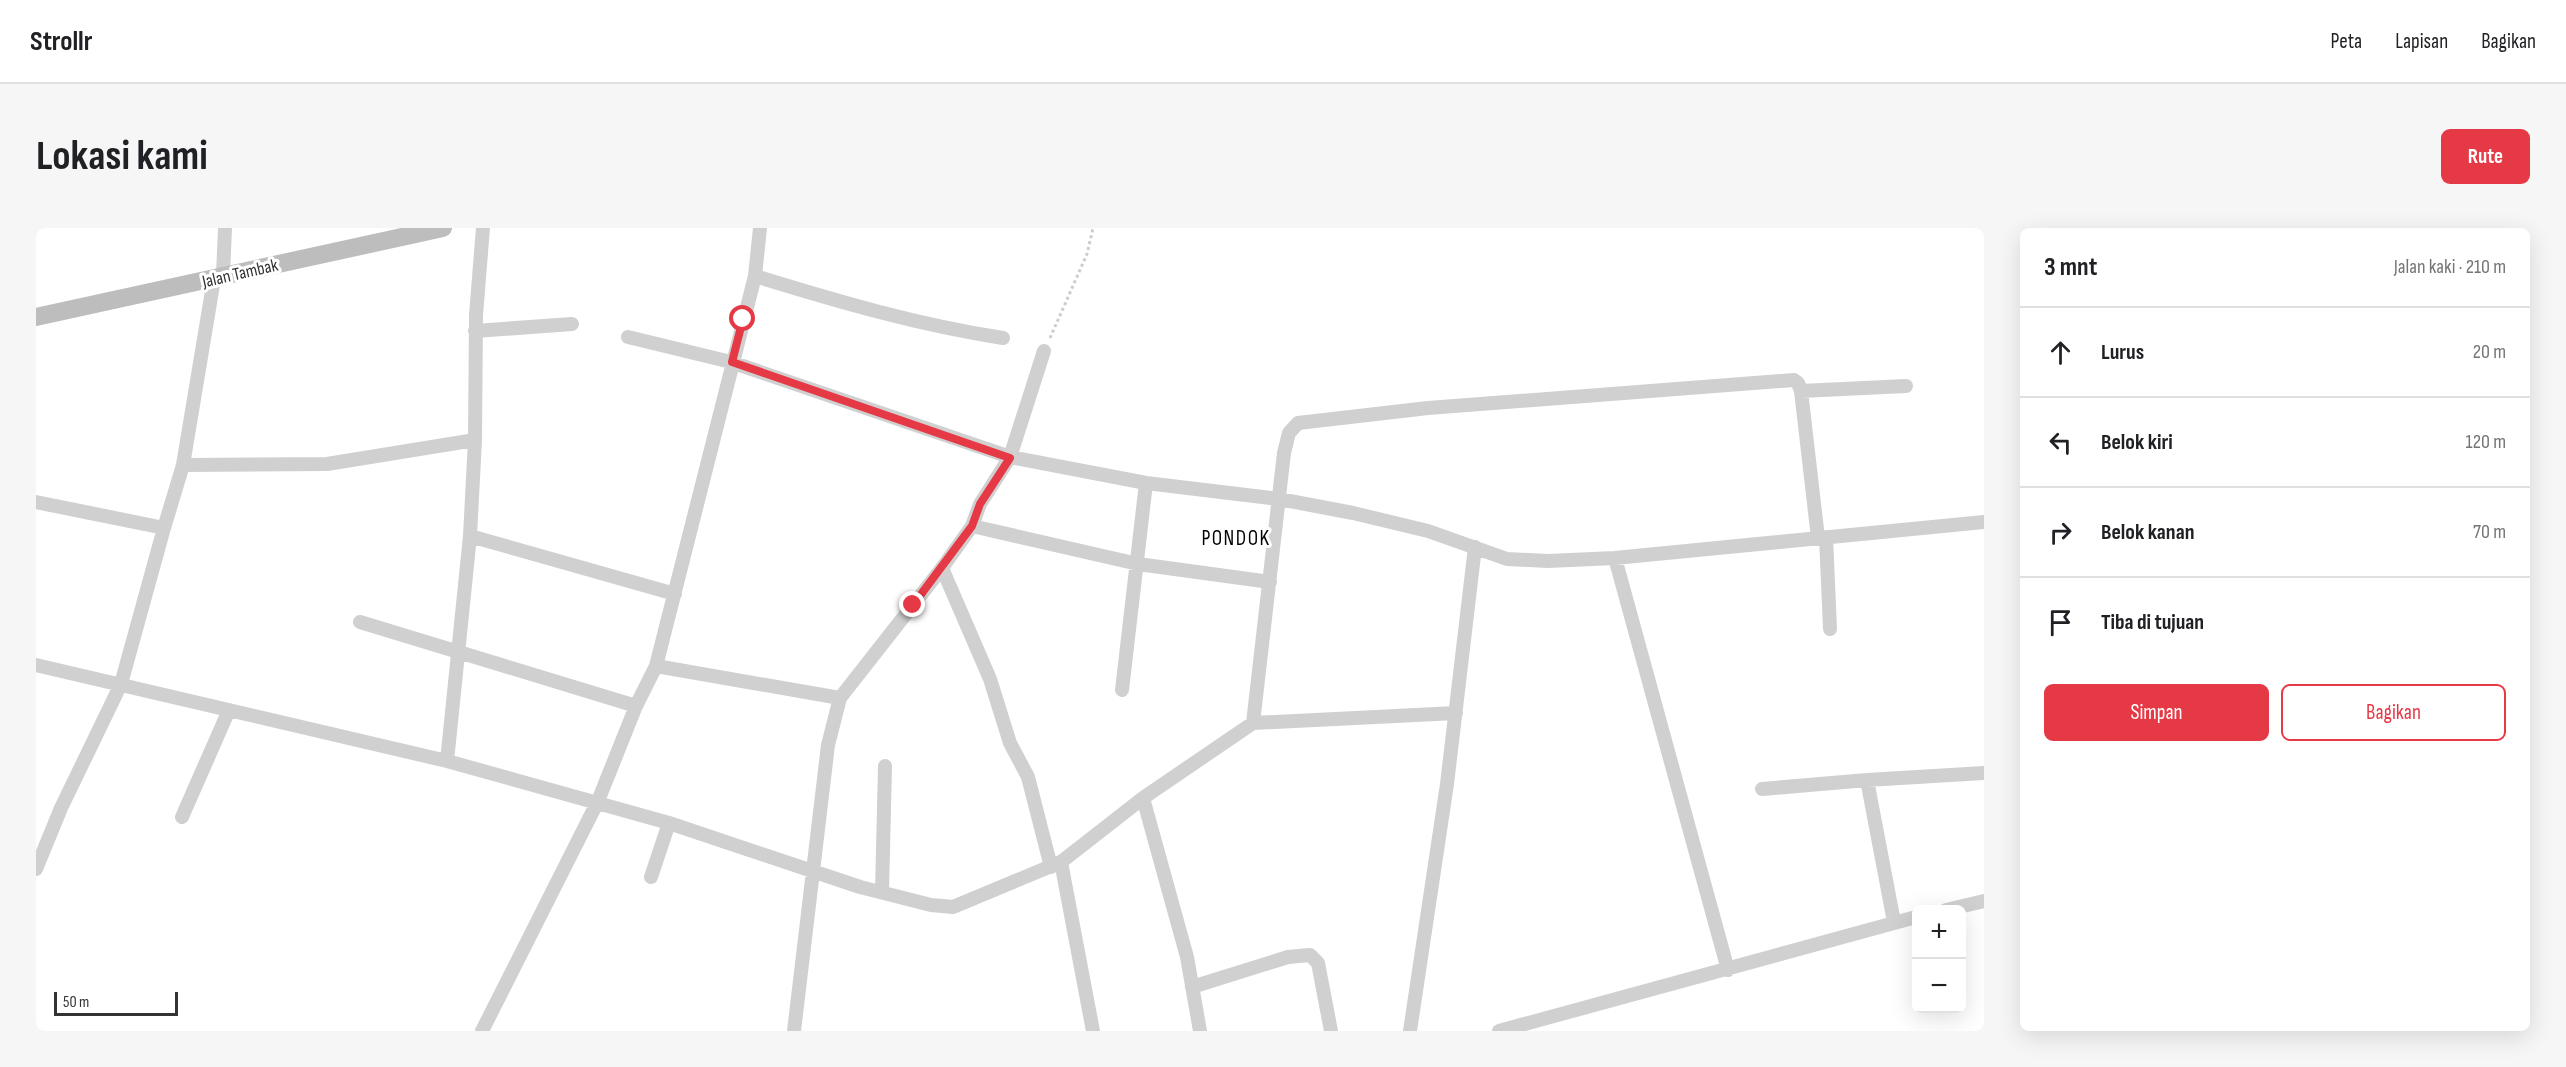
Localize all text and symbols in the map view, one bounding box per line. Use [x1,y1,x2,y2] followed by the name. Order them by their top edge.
[30,25,92,58] text: Strollr
[2331,29,2362,54] text: Peta
[2395,29,2448,54] text: Lapisan
[2481,29,2536,54] text: Bagikan
[2441,129,2530,184] button: Rute
[36,131,208,182] text: Lokasi kami
[2044,252,2097,283] text: 3 mnt
[199,255,280,293] street label: Jalan Tambak
[2394,255,2506,279] text: Jalan kaki · 210 m
[729,305,755,331] route start
[2044,336,2077,369] icon: ahead
[2101,339,2144,366] text: Lurus
[2473,340,2506,364] text: 20 m
[2044,426,2077,459] icon: left
[2101,429,2173,456] text: Belok kiri
[2466,430,2506,454] text: 120 m
[2044,516,2077,549] icon: right
[2101,519,2194,546] text: Belok kanan
[2473,520,2506,544] text: 70 m
[1201,526,1271,551] district label: PONDOK
[899,591,925,617] route end
[2044,606,2077,639] icon: arrive
[2101,609,2204,636] text: Tiba di tujuan
[2044,684,2269,741] button: Simpan
[2281,684,2506,741] button: Bagikan
[1912,905,1966,1013] map controls
[1912,905,1966,959] button: +
[1912,959,1966,1013] button: −
[54,989,178,1016] scale bar
[63,993,89,1012] text: 50 m

